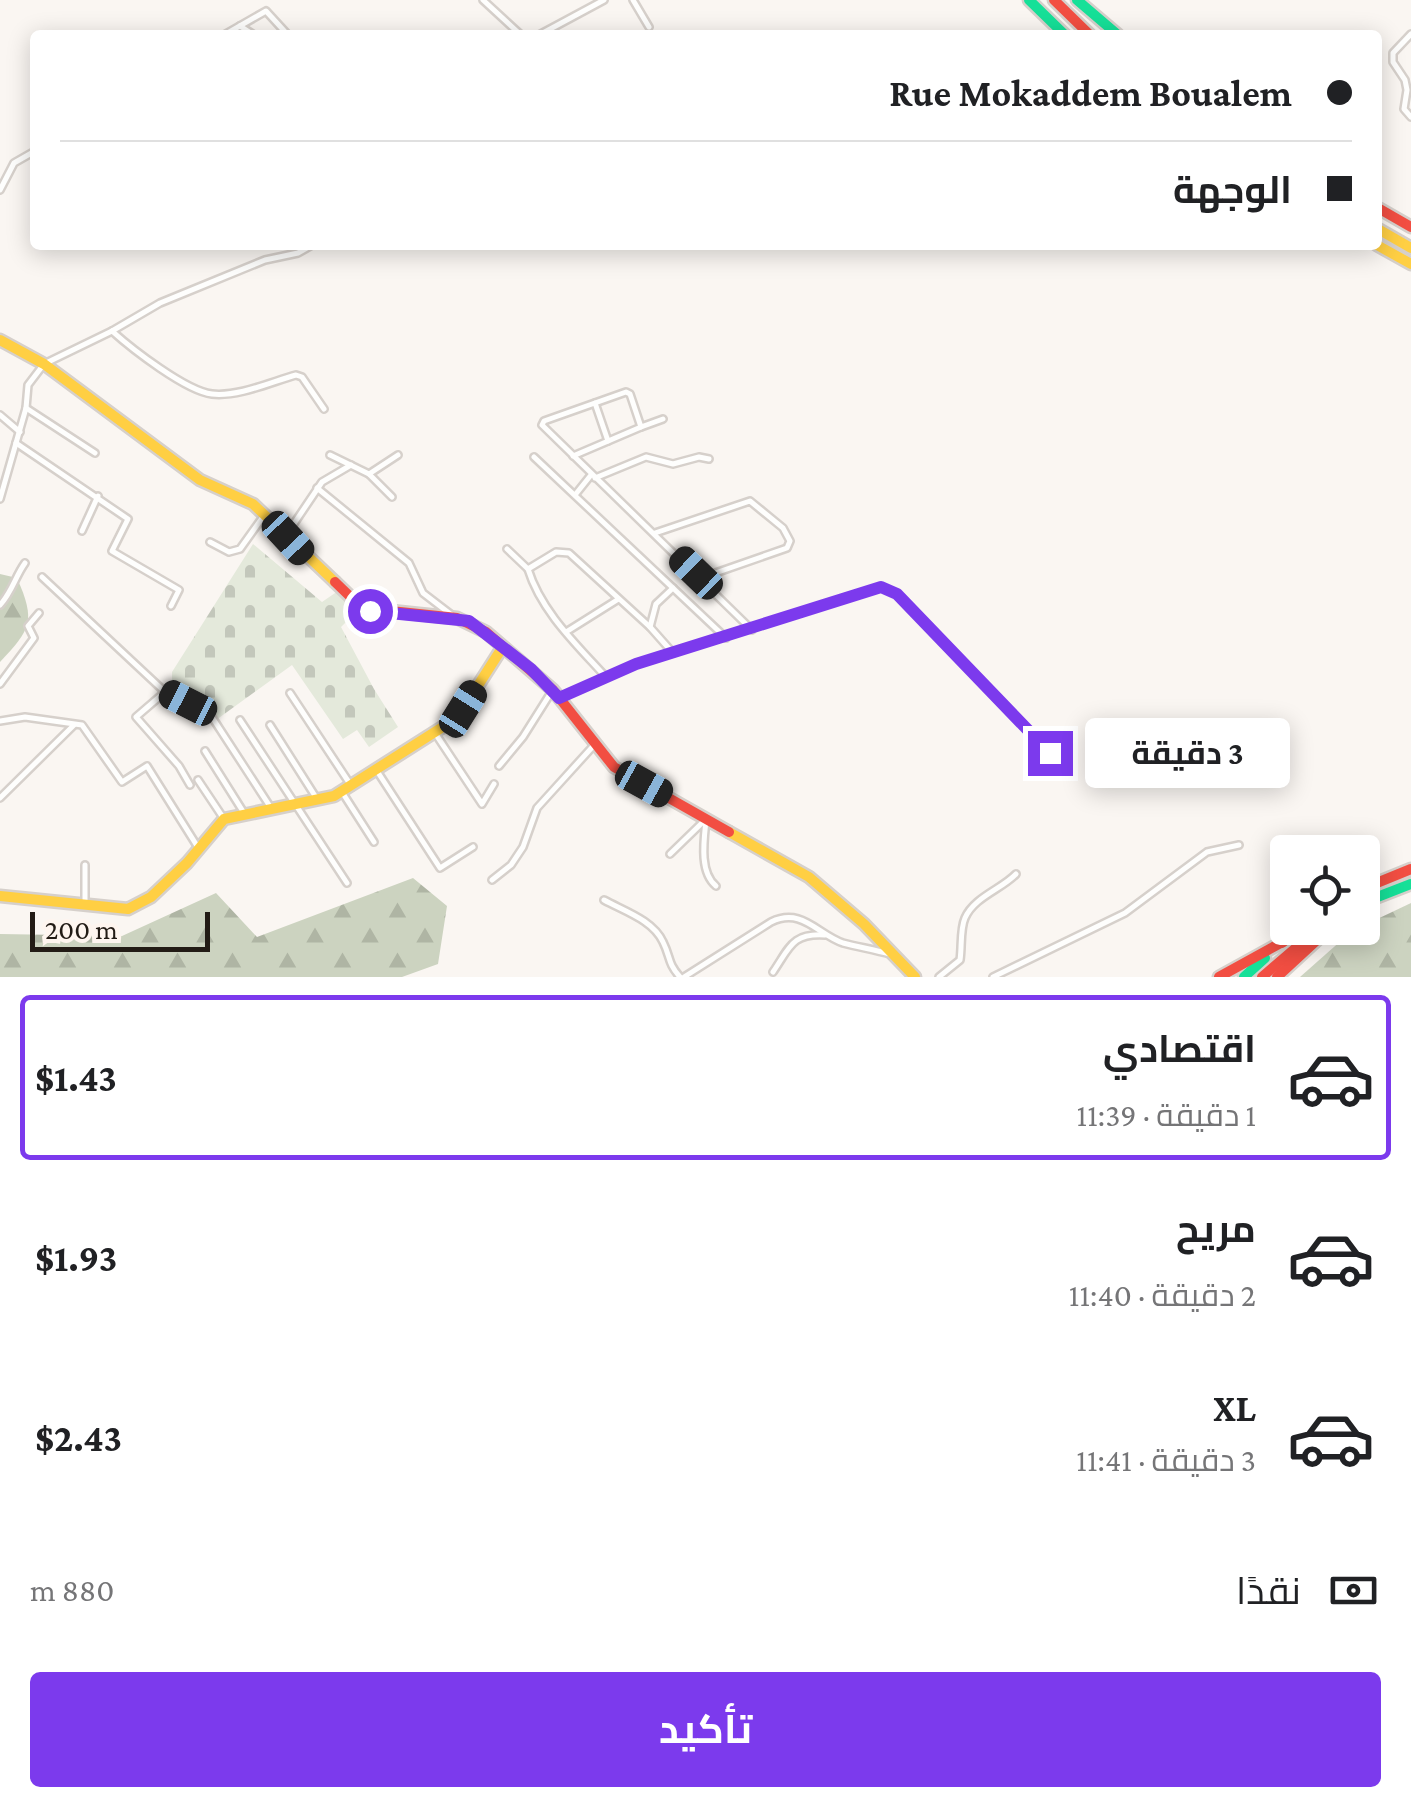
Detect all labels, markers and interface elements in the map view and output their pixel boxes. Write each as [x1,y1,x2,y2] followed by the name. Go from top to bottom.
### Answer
[889,72,1292,114] text: Rue Mokaddem Boualem
[1173,169,1292,211] text: الوجهة
[257,506,319,570] car
[664,541,728,605] car
[348,589,393,634] route start
[154,676,222,730] car
[434,676,492,742] car
[1085,718,1290,788] callout: 3 دقيقة
[1028,731,1073,776] route end
[1131,735,1244,771] text: 3 دقيقة
[610,756,678,812] car
[1270,835,1380,945] map controls
[1270,835,1380,945] button: locate
[30,907,210,951] scale bar
[45,914,118,945] text: 200 m
[1103,1028,1256,1070] text: اقتصادي
[1286,1033,1376,1123] icon: car
[35,1057,117,1099] text: $1.43
[1077,1097,1256,1133] text: 1 دقيقة · 11:39
[1176,1208,1256,1250] text: مريح
[1286,1213,1376,1303] icon: car
[35,1237,117,1279] text: $1.93
[1069,1277,1256,1313] text: 2 دقيقة · 11:40
[1213,1387,1256,1429] text: XL
[1286,1393,1376,1483] icon: car
[35,1417,122,1459] text: $2.43
[1076,1442,1256,1478] text: 3 دقيقة · 11:41
[1326,1563,1381,1618] icon: cash
[1236,1570,1301,1612] text: نقدًا
[30,1572,114,1608] text: 880 m
[30,1672,1381,1787] button: تأكيد

